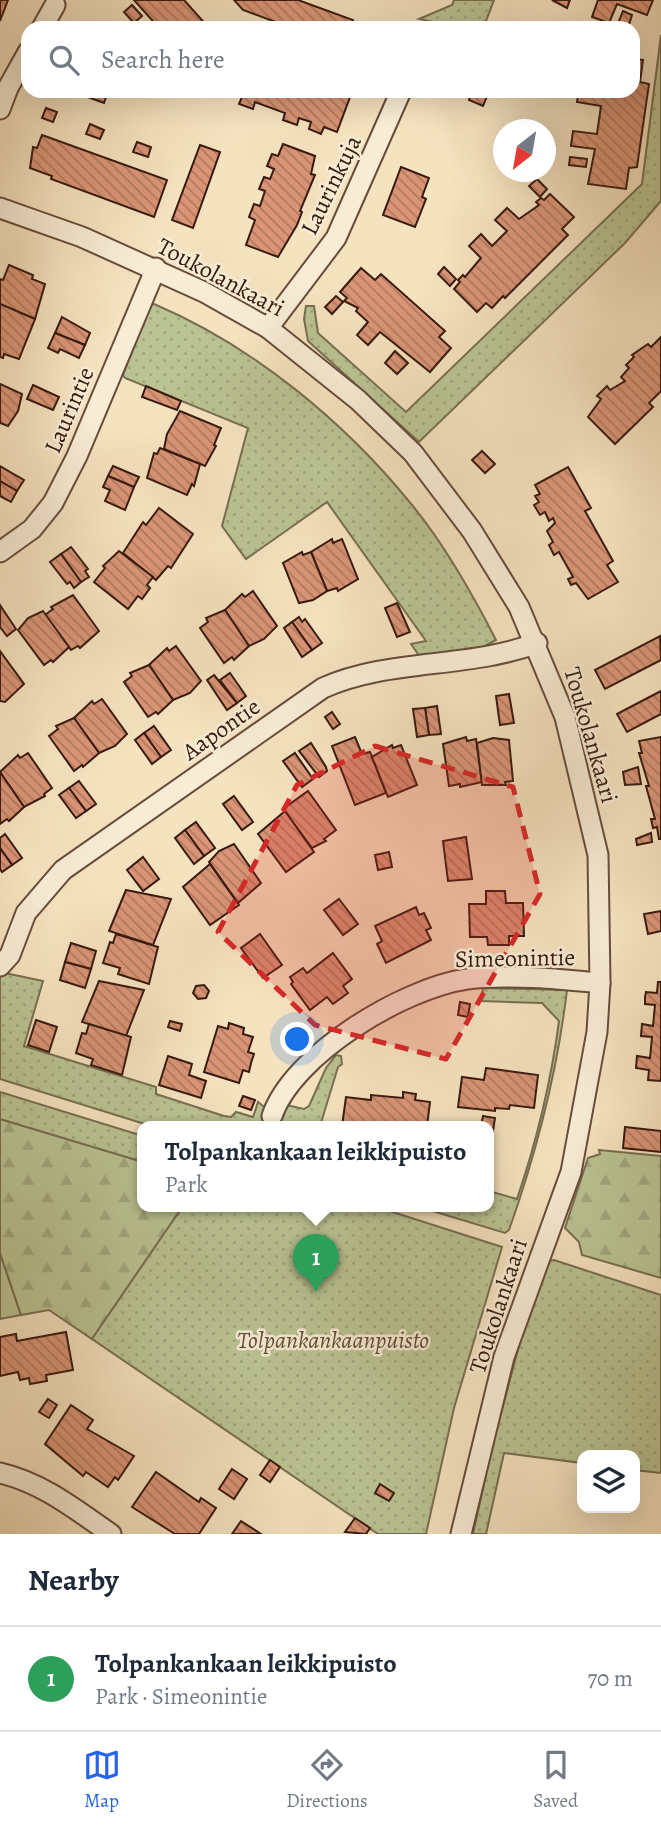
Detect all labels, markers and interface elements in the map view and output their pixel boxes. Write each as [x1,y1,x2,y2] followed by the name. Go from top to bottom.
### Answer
[21,21,640,98] search box
[45,41,83,79] icon: search
[101,42,225,77] text: Search here
[493,119,556,182] north arrow
[293,129,369,240] street label: Laurinkuja
[152,230,290,324] street label: Toukolankaari
[37,362,101,458] street label: Laurintie
[556,663,626,807] street label: Toukolankaari
[175,691,266,768] street label: Aapontie
[455,941,575,975] street label: Simeonintie
[280,1022,314,1056] your location
[137,1121,494,1212] popup
[165,1134,466,1169] text: Tolpankankaan leikkipuisto
[165,1169,208,1200] text: Park
[293,1234,339,1292] pin: 1
[461,1234,535,1378] street label: Toukolankaari
[237,1324,429,1356] park label: Tolpankankaanpuisto
[577,1450,640,1513] map controls
[577,1450,640,1513] button: layers
[28,1560,119,1600] text: Nearby
[95,1646,397,1681] text: Tolpankankaan leikkipuisto
[47,1663,55,1694] text: 1
[587,1663,633,1694] text: 70 m
[95,1681,267,1712] text: Park · Simeonintie
[83,1746,121,1814] tab: Map
[286,1746,368,1814] tab: Directions
[533,1746,578,1814] tab: Saved

